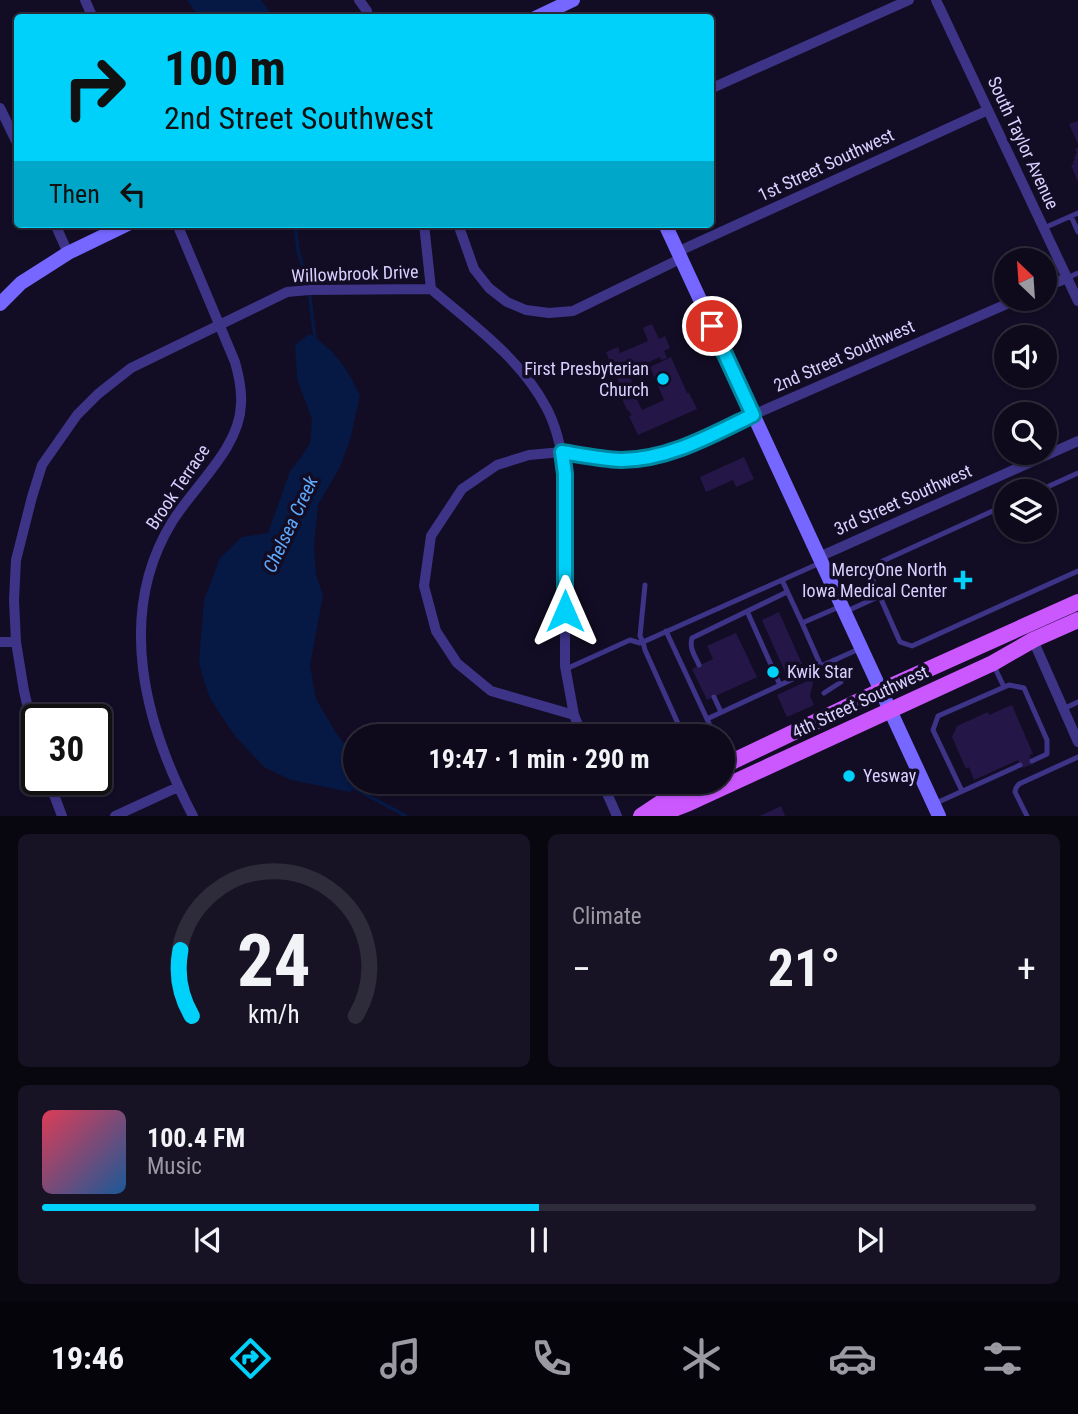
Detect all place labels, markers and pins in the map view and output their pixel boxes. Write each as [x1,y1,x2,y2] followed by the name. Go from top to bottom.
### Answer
[682,296,742,356] pin
[524,358,649,400] place label: First Presbyterian Church
[655,371,671,387] marker: First Presbyterian Church
[802,559,948,601] place label: MercyOne North Iowa Medical Center
[953,570,973,590] marker: MercyOne North Iowa Medical Center
[787,661,854,682] place label: Kwik Star
[765,664,781,680] marker: Kwik Star
[863,765,917,786] place label: Yesway
[841,768,857,784] marker: Yesway

